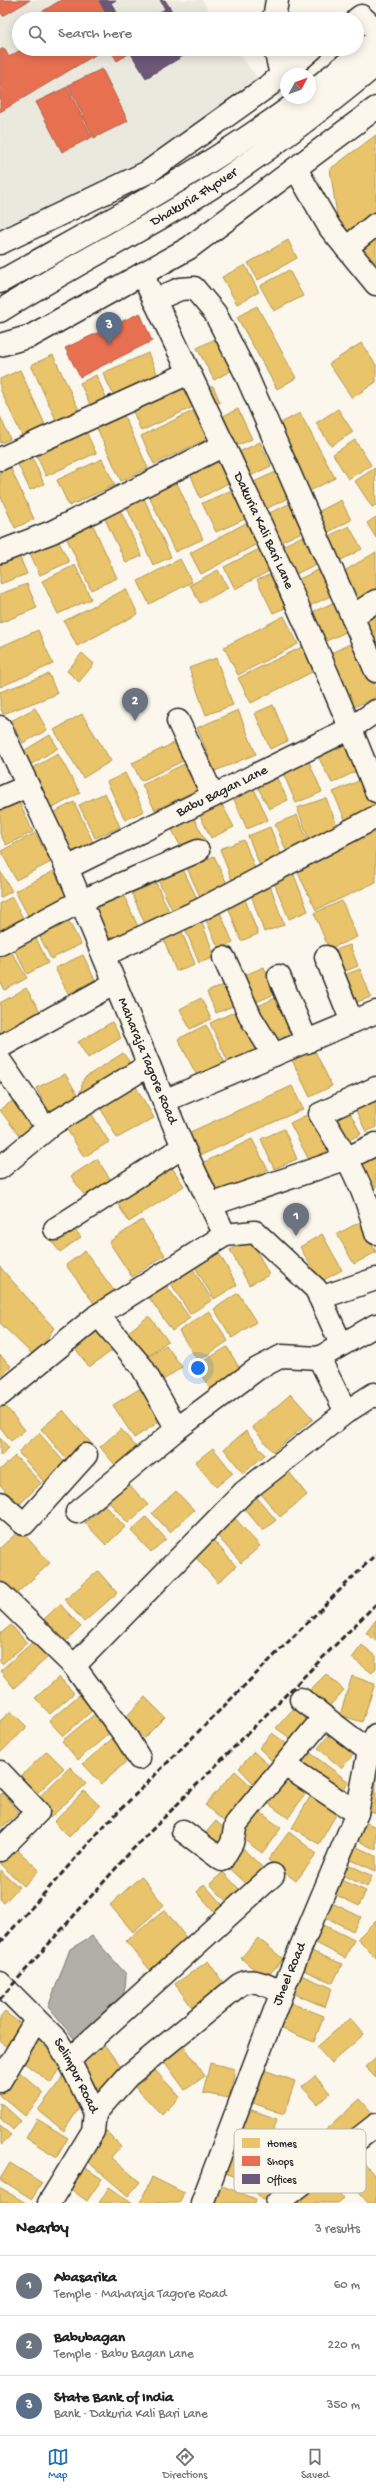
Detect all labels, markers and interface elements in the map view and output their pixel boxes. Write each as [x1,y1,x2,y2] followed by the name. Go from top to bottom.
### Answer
[12,12,364,56] search box
[26,23,48,45] icon: search
[58,25,132,43] text: Search here
[280,68,316,104] north arrow
[147,164,242,231] street label: Dhakuria Flyover
[96,312,122,345] pin: 3
[229,469,298,593] street label: Dakuria Kali Bari Lane
[122,688,148,721] pin: 2
[173,761,271,822] street label: Babu Bagan Lane
[113,995,182,1128] street label: Maharaja Tagore Road
[283,1203,309,1236] pin: 1
[188,1358,208,1378] your location
[269,1939,311,2008] street label: Jheel Road
[49,2035,103,2118] street label: Selimpur Road
[234,2129,366,2193] legend
[267,2139,297,2151] text: Homes
[267,2157,294,2169] text: Shops
[267,2174,297,2187] text: Offices
[16,2219,69,2239] text: Nearby
[315,2222,360,2237] text: 3 results
[54,2269,117,2287] text: Abasarika
[26,2278,32,2293] text: 1
[334,2278,360,2293] text: 60 m
[54,2287,227,2302] text: Temple · Maharaja Tagore Road
[54,2329,125,2347] text: Babubagan
[26,2338,32,2353] text: 2
[328,2338,360,2353] text: 220 m
[54,2347,194,2362] text: Temple · Babu Bagan Lane
[54,2389,173,2407] text: State Bank of India
[26,2398,32,2413] text: 3
[327,2398,360,2413] text: 350 m
[54,2407,208,2422] text: Bank · Dakuria Kali Bari Lane
[47,2446,69,2482] tab: Map
[163,2446,207,2482] tab: Directions
[301,2446,329,2482] tab: Saved

